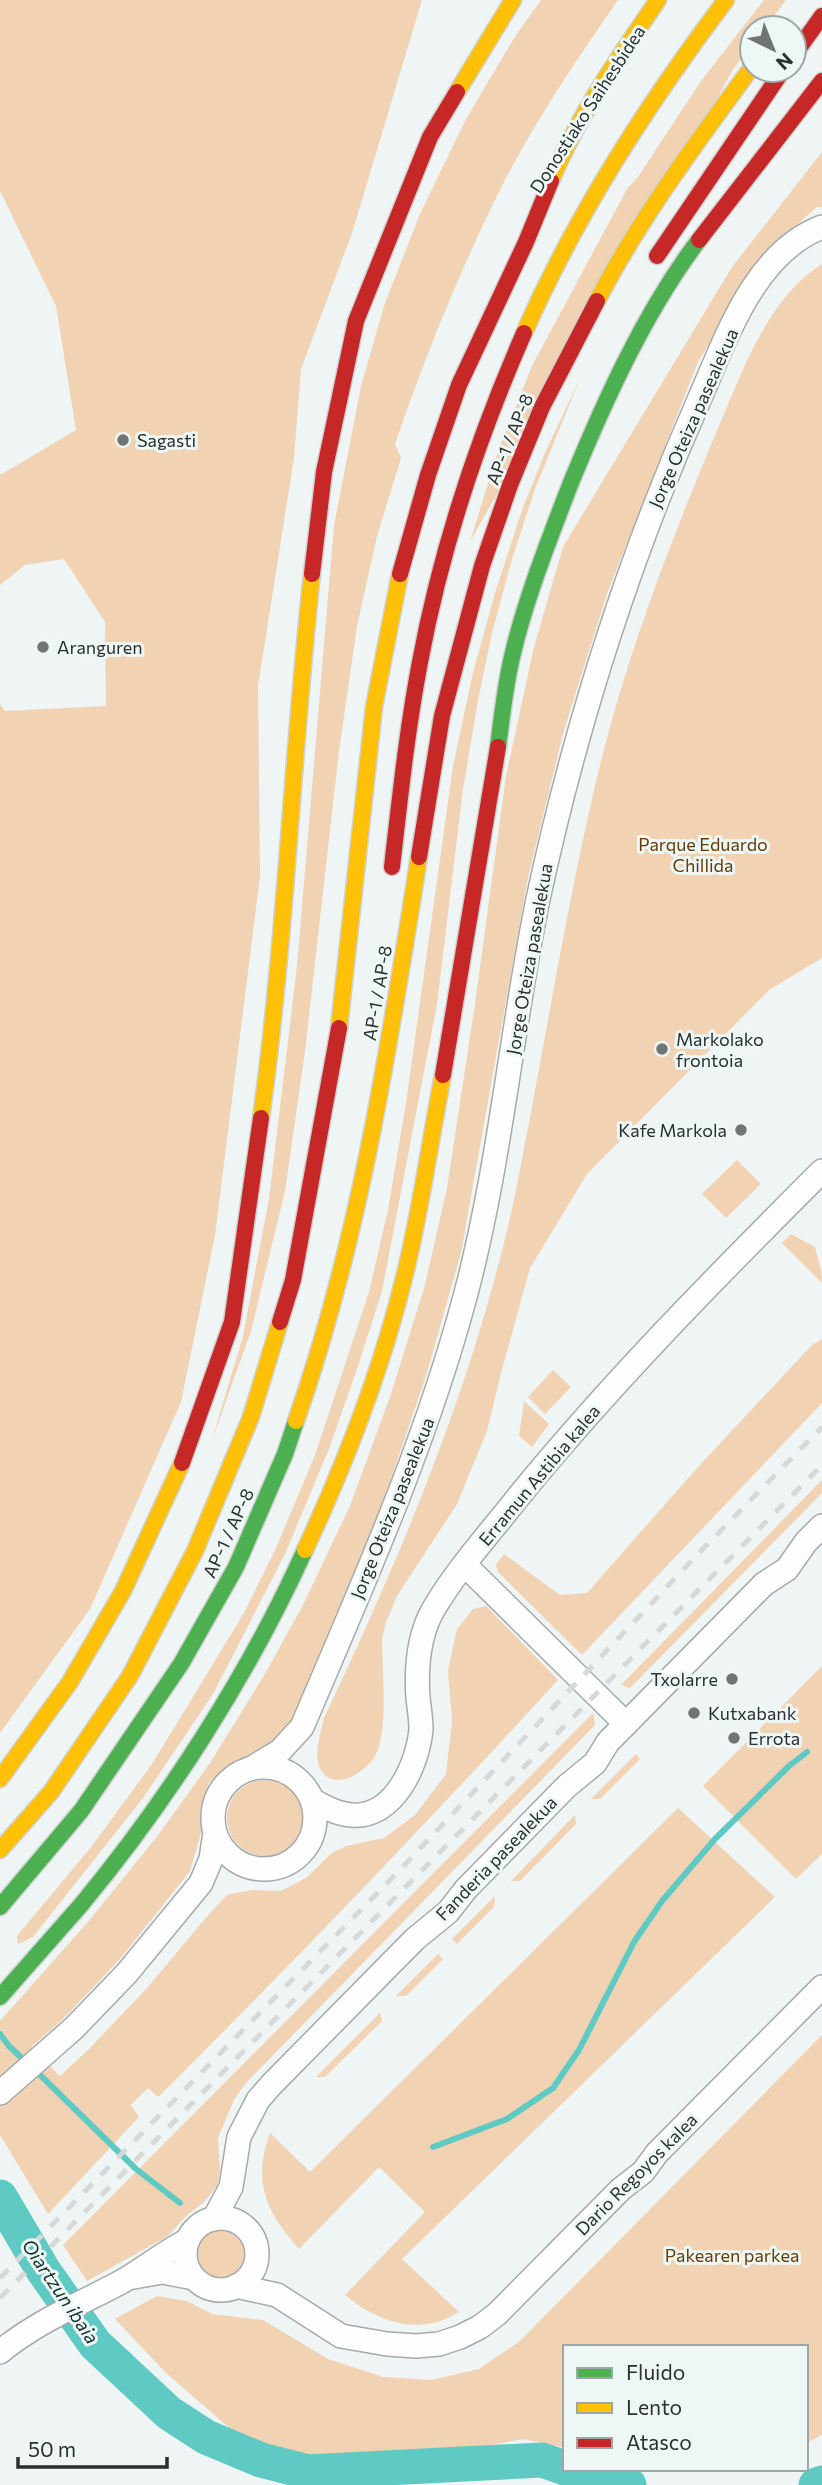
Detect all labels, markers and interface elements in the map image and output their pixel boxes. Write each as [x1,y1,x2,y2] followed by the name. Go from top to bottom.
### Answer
[738,14,808,84] north arrow
[525,21,649,197] street label: Donostiako Saihesbidea
[772,49,798,75] text: N
[643,325,743,511] street label: Jorge Oteiza pasealekua
[481,390,537,488] street label: AP-1 / AP-8
[137,429,196,451] place label: Sagasti
[115,432,131,448] marker: Sagasti
[57,636,143,658] place label: Aranguren
[35,639,51,655] marker: Aranguren
[638,833,768,876] park label: Parque Eduardo Chillida
[501,862,557,1056] street label: Jorge Oteiza pasealekua
[358,944,396,1042] street label: AP-1 / AP-8
[676,1028,764,1071] place label: Markolako frontoia
[654,1041,670,1057] marker: Markolako frontoia
[618,1119,727,1141] place label: Kafe Markola
[733,1122,749,1138] marker: Kafe Markola
[474,1400,604,1550] street label: Erramun Astibia kalea
[345,1414,439,1602] street label: Jorge Oteiza pasealekua
[198,1485,258,1581] street label: AP-1 / AP-8
[651,1668,718,1690] place label: Txolarre
[724,1671,740,1687] marker: Txolarre
[708,1702,797,1724] place label: Kutxabank
[686,1705,702,1721] marker: Kutxabank
[748,1727,800,1749] place label: Errota
[726,1730,742,1746] marker: Errota
[431,1791,561,1925] street label: Fanderia pasealekua
[570,2108,702,2240] street label: Dario Regoyos kalea
[18,2234,104,2348] water label: Oiartzun ibaia
[665,2244,799,2266] park label: Pakearen parkea
[563,2345,808,2471] legend
[626,2359,685,2384] text: Fluido
[626,2394,682,2419] text: Lento
[18,2426,166,2470] scale bar
[626,2429,692,2454] text: Atasco
[28,2436,76,2461] text: 50 m

